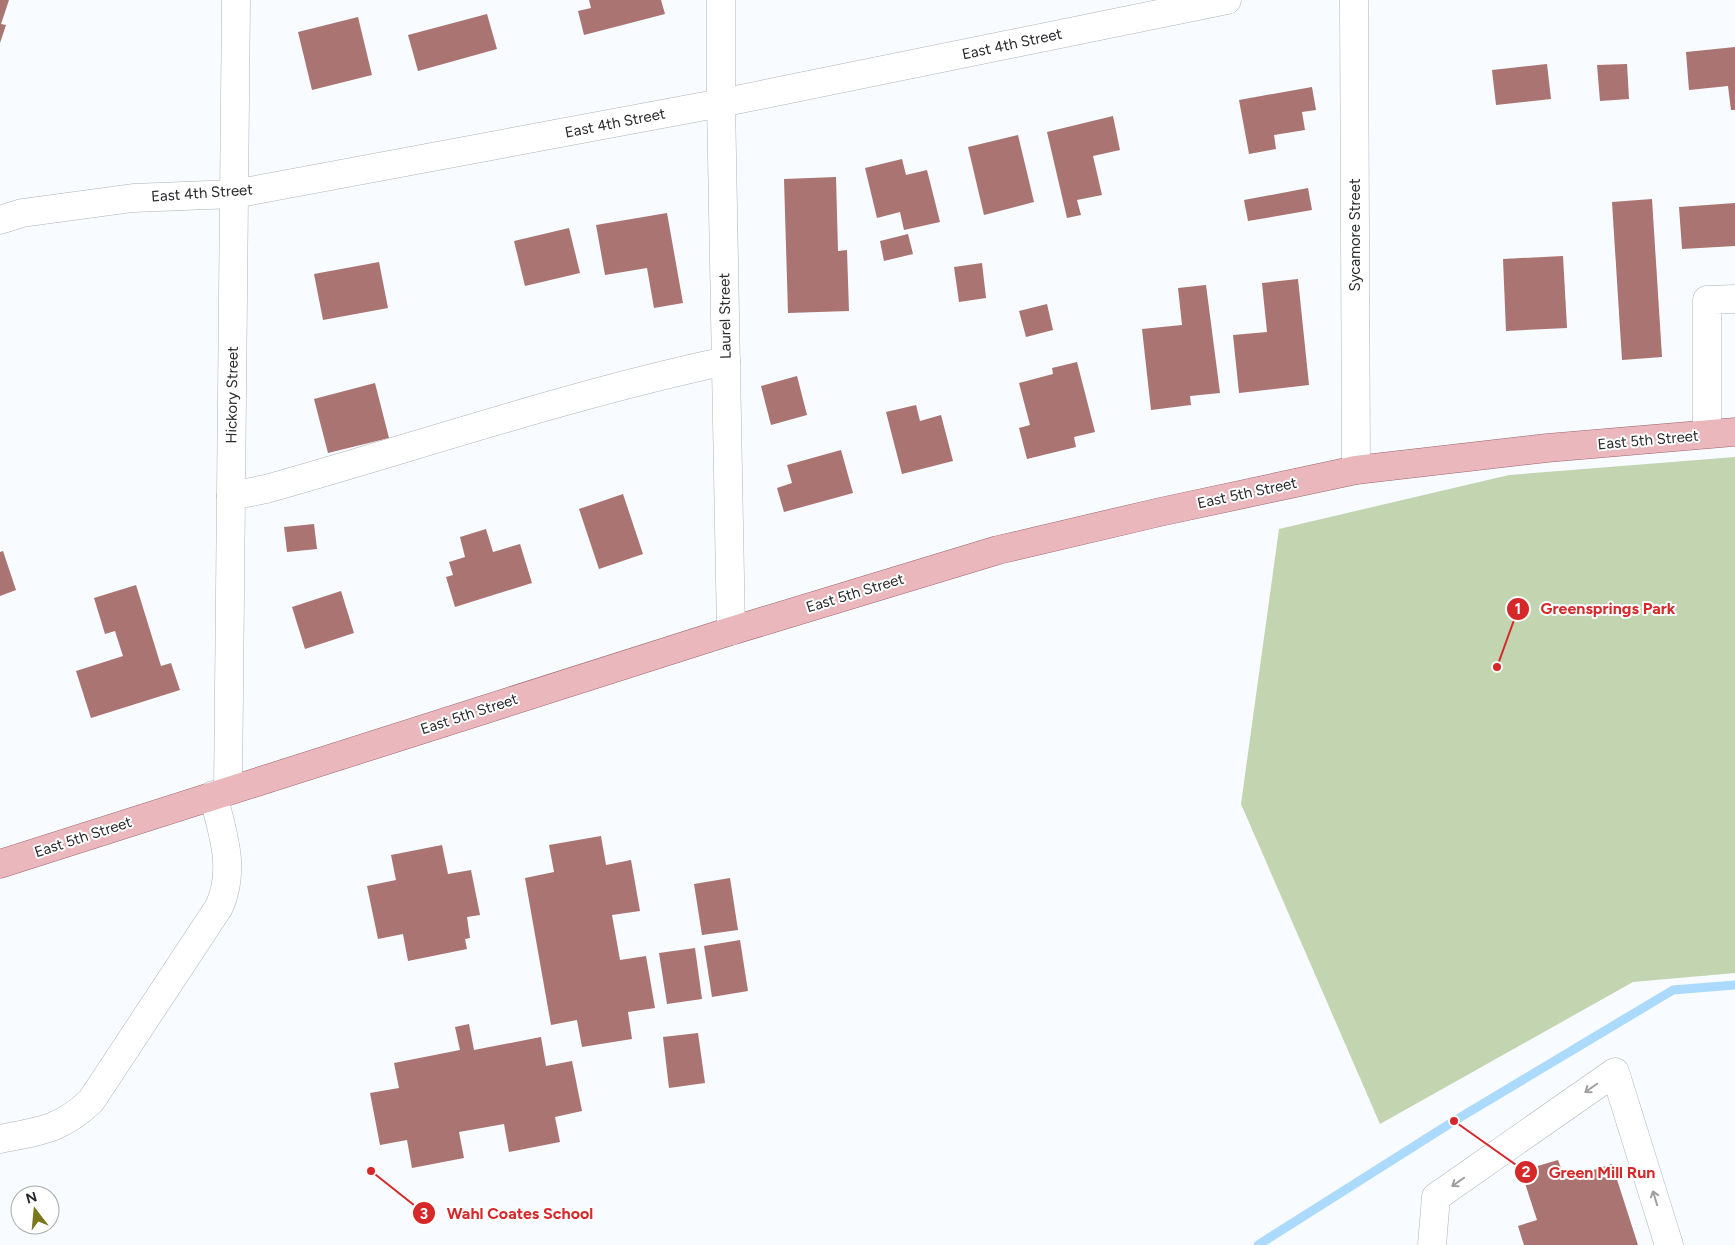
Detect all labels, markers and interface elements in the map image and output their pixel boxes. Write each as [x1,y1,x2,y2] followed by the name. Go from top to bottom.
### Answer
[960,25,1064,63] street label: East 4th Street
[563,104,667,142] street label: East 4th Street
[1346,178,1364,292] street label: Sycamore Street
[151,180,254,206] street label: East 4th Street
[715,272,735,359] street label: Laurel Street
[222,346,242,444] street label: Hickory Street
[1597,427,1700,453] street label: East 5th Street
[1196,474,1299,512] street label: East 5th Street
[804,569,906,616] street label: East 5th Street
[1505,593,1685,624] callout: Greensprings Park
[1541,599,1676,618] text: Greensprings Park
[1515,600,1521,618] text: 1
[418,690,520,738] street label: East 5th Street
[32,813,134,861] street label: East 5th Street
[1584,1083,1598,1093] one-way arrow
[1514,1157,1666,1188] callout: Green Mill Run
[1522,1163,1531,1181] text: 2
[1549,1163,1655,1182] text: Green Mill Run
[1451,1177,1465,1187] one-way arrow
[10,1185,60,1235] north arrow
[24,1188,39,1208] text: N
[1649,1191,1659,1207] one-way arrow
[412,1198,603,1229] callout: Wahl Coates School
[447,1204,593,1223] text: Wahl Coates School
[420,1205,428,1223] text: 3

